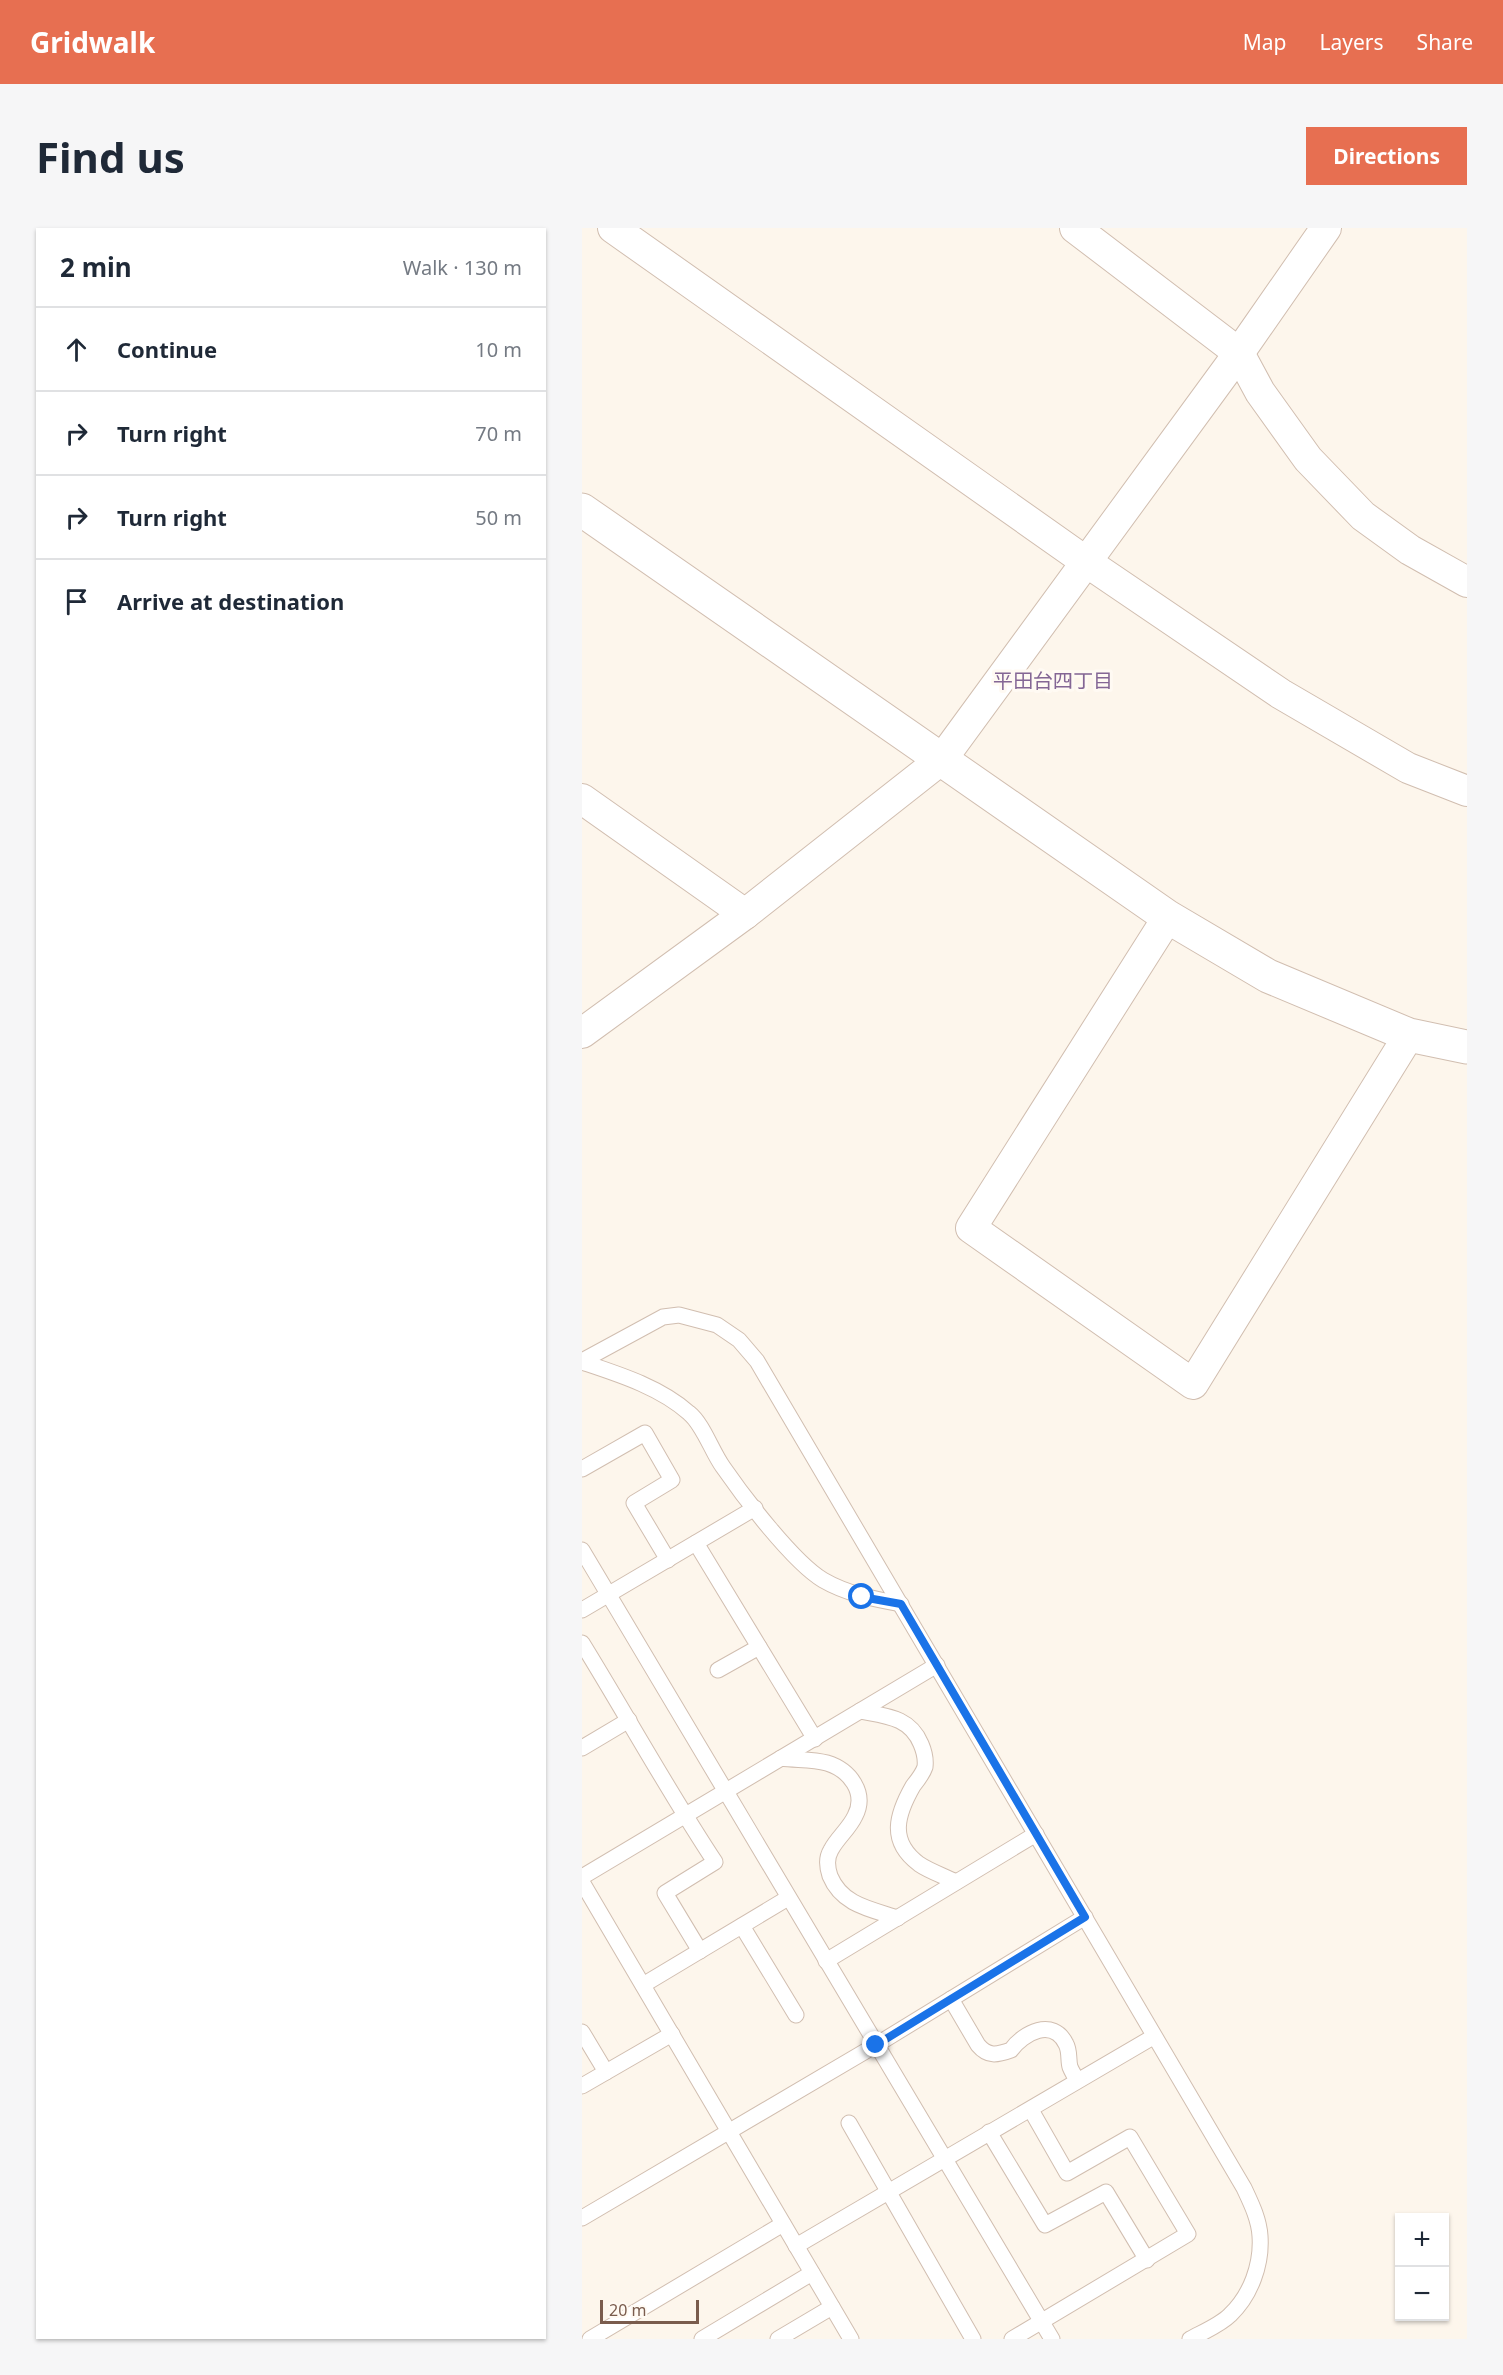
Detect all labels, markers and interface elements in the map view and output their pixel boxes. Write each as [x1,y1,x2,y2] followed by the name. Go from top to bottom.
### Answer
[30,23,155,61] text: Gridwalk
[1243,28,1287,56] text: Map
[1320,28,1384,56] text: Layers
[1417,28,1473,56] text: Share
[1306,127,1467,185] button: Directions
[36,128,185,185] text: Find us
[60,249,132,285] text: 2 min
[403,254,522,281] text: Walk · 130 m
[60,333,93,366] icon: ahead
[117,334,217,364] text: Continue
[475,336,522,363] text: 10 m
[60,417,93,450] icon: right
[117,418,227,448] text: Turn right
[475,420,522,447] text: 70 m
[60,501,93,534] icon: right
[117,502,227,532] text: Turn right
[475,504,522,531] text: 50 m
[60,585,93,618] icon: arrive
[117,586,344,616] text: Arrive at destination
[993,667,1113,694] district label: 平田台四丁目
[848,1583,874,1609] route start
[862,2031,888,2057] route end
[1395,2213,1449,2321] map controls
[1395,2213,1449,2267] button: +
[1395,2267,1449,2321] button: −
[600,2297,699,2324] scale bar
[609,2299,646,2321] text: 20 m

